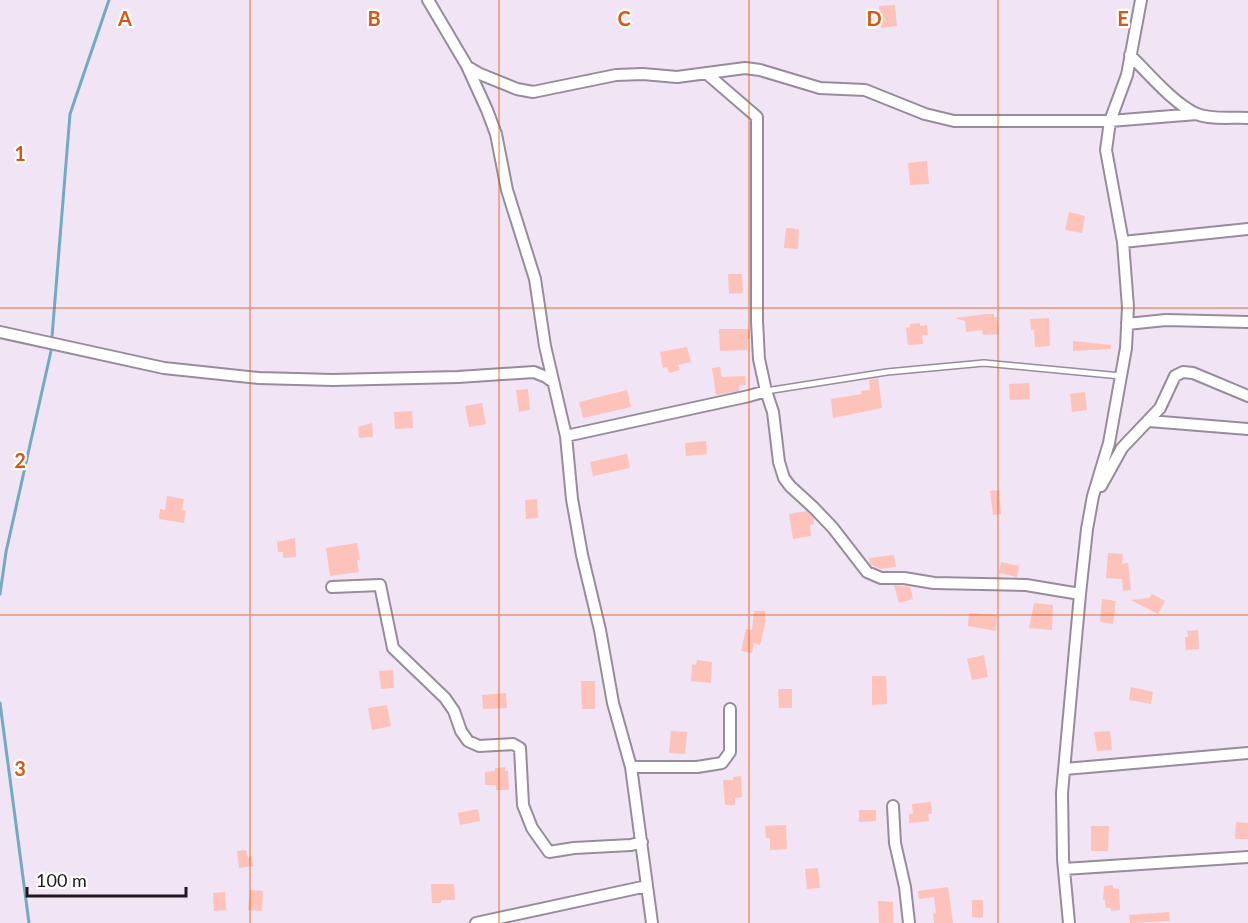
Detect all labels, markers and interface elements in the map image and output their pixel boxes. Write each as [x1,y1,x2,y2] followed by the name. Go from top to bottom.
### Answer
[117,6,132,30] text: A
[367,6,381,30] text: B
[617,6,631,30] text: C
[866,6,882,30] text: D
[1117,6,1129,30] text: E
[14,141,26,165] text: 1
[14,448,26,472] text: 2
[14,756,26,780] text: 3
[27,860,186,898] scale bar
[36,869,87,891] text: 100 m

